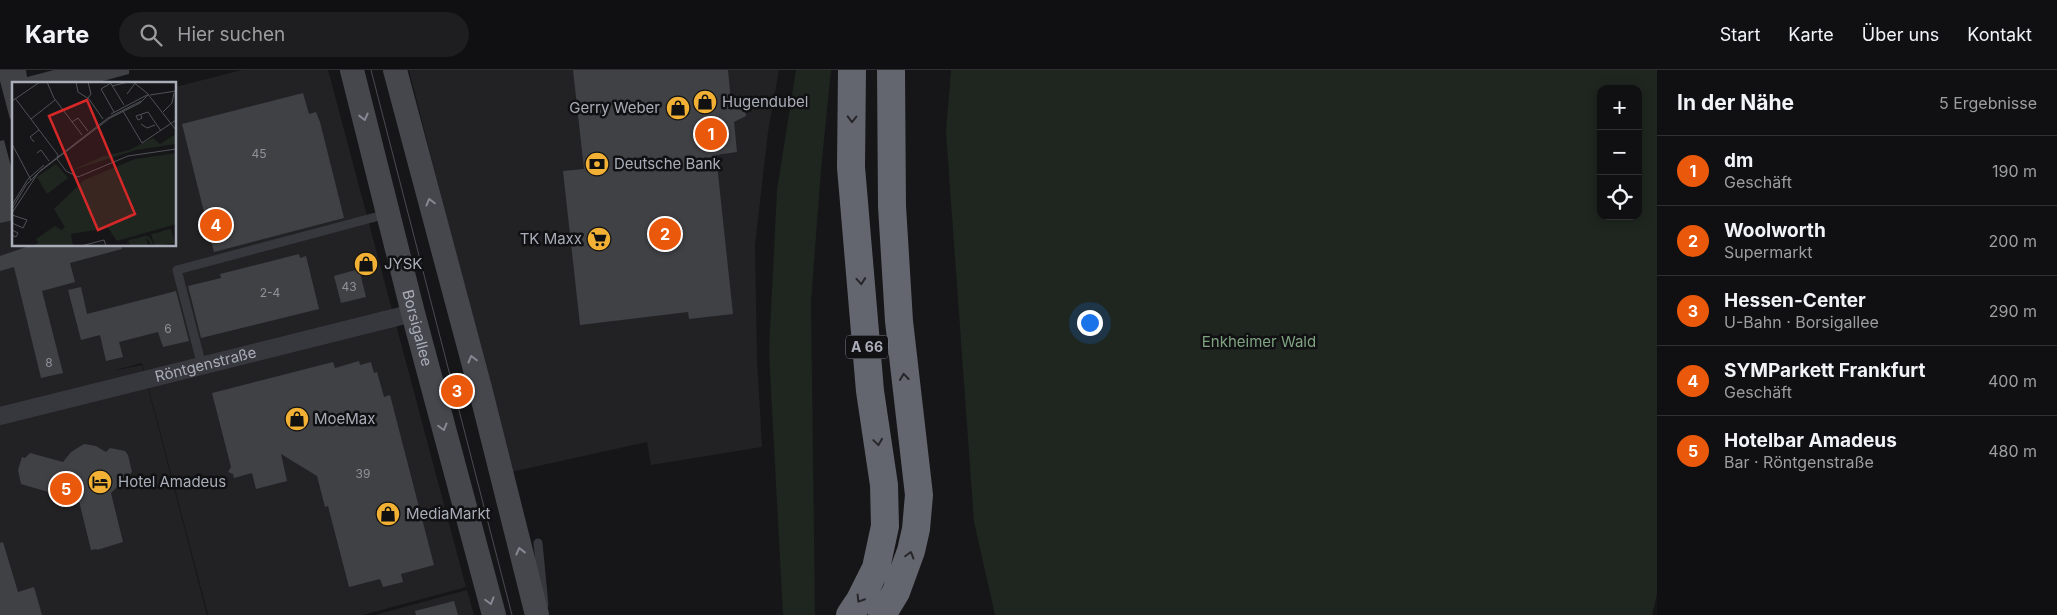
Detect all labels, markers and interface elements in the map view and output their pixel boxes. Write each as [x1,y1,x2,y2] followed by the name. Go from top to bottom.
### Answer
[119,12,469,57] search box
[25,20,89,49] text: Karte
[137,21,165,49] icon: search
[177,23,285,46] text: Hier suchen
[1720,24,1760,45] text: Start
[1788,24,1834,45] text: Karte
[1862,24,1939,45] text: Über uns
[1967,24,2032,45] text: Kontakt
[12,82,176,246] inset map
[1597,85,1642,220] map controls
[1597,85,1642,130] button: +
[692,89,718,115] shop icon: Hugendubel
[1677,90,1794,115] text: In der Nähe
[722,92,808,111] place label: Hugendubel
[1939,93,2037,113] text: 5 Ergebnisse
[665,95,691,121] shop icon: Gerry Weber
[569,98,660,117] place label: Gerry Weber
[358,113,369,122] one-way arrow
[695,115,727,153] pin: 1
[847,115,857,123] one-way arrow
[1597,130,1642,175] button: −
[251,146,267,161] house number: 45
[1724,149,1753,172] text: dm
[584,151,610,177] bank icon: Deutsche Bank
[614,154,722,173] place label: Deutsche Bank
[1690,161,1696,181] text: 1
[1992,161,2037,181] text: 190 m
[1724,172,1792,192] text: Geschäft
[1597,175,1642,220] button: locate
[426,199,436,207] one-way arrow
[200,206,232,244] pin: 4
[649,215,681,253] pin: 2
[1724,219,1826,242] text: Woolworth
[586,226,612,252] supermarket icon: TK Maxx
[520,229,582,248] place label: TK Maxx
[1688,231,1698,251] text: 2
[1989,231,2037,251] text: 200 m
[1724,242,1812,262] text: Supermarkt
[353,251,379,277] shop icon: JYSK
[384,254,422,273] place label: JYSK
[855,277,866,285] one-way arrow
[341,279,357,294] house number: 43
[260,285,281,300] house number: 2-4
[398,288,437,368] street label: Borsigallee
[1724,289,1866,312] text: Hessen-Center
[1688,301,1698,321] text: 3
[1989,301,2037,321] text: 290 m
[1077,310,1103,336] your location
[1724,312,1879,332] text: U-Bahn · Borsigallee
[164,321,172,336] house number: 6
[1202,332,1316,351] park label: Enkheimer Wald
[846,336,888,358] road number: A 66
[153,342,258,386] street label: Röntgenstraße
[45,355,53,370] house number: 8
[467,355,478,364] one-way arrow
[1724,359,1925,382] text: SYMParkett Frankfurt
[1688,371,1698,391] text: 4
[1988,371,2037,391] text: 400 m
[441,372,473,410] pin: 3
[899,373,910,381] one-way arrow
[1724,382,1792,402] text: Geschäft
[284,406,310,432] shop icon: MoeMax
[314,409,375,428] place label: MoeMax
[438,423,448,431] one-way arrow
[1724,429,1897,452] text: Hotelbar Amadeus
[872,438,882,447] one-way arrow
[1688,441,1698,461] text: 5
[1988,441,2037,461] text: 480 m
[1724,452,1874,472] text: Bar · Röntgenstraße
[356,466,370,481] house number: 39
[87,469,113,495] hotel icon: Hotel Amadeus
[50,470,82,508] pin: 5
[118,472,226,491] place label: Hotel Amadeus
[375,501,401,527] shop icon: MediaMarkt
[406,504,491,523] place label: MediaMarkt
[516,547,526,555] one-way arrow
[904,552,914,560] one-way arrow
[857,594,866,603] one-way arrow
[484,597,495,606] one-way arrow

